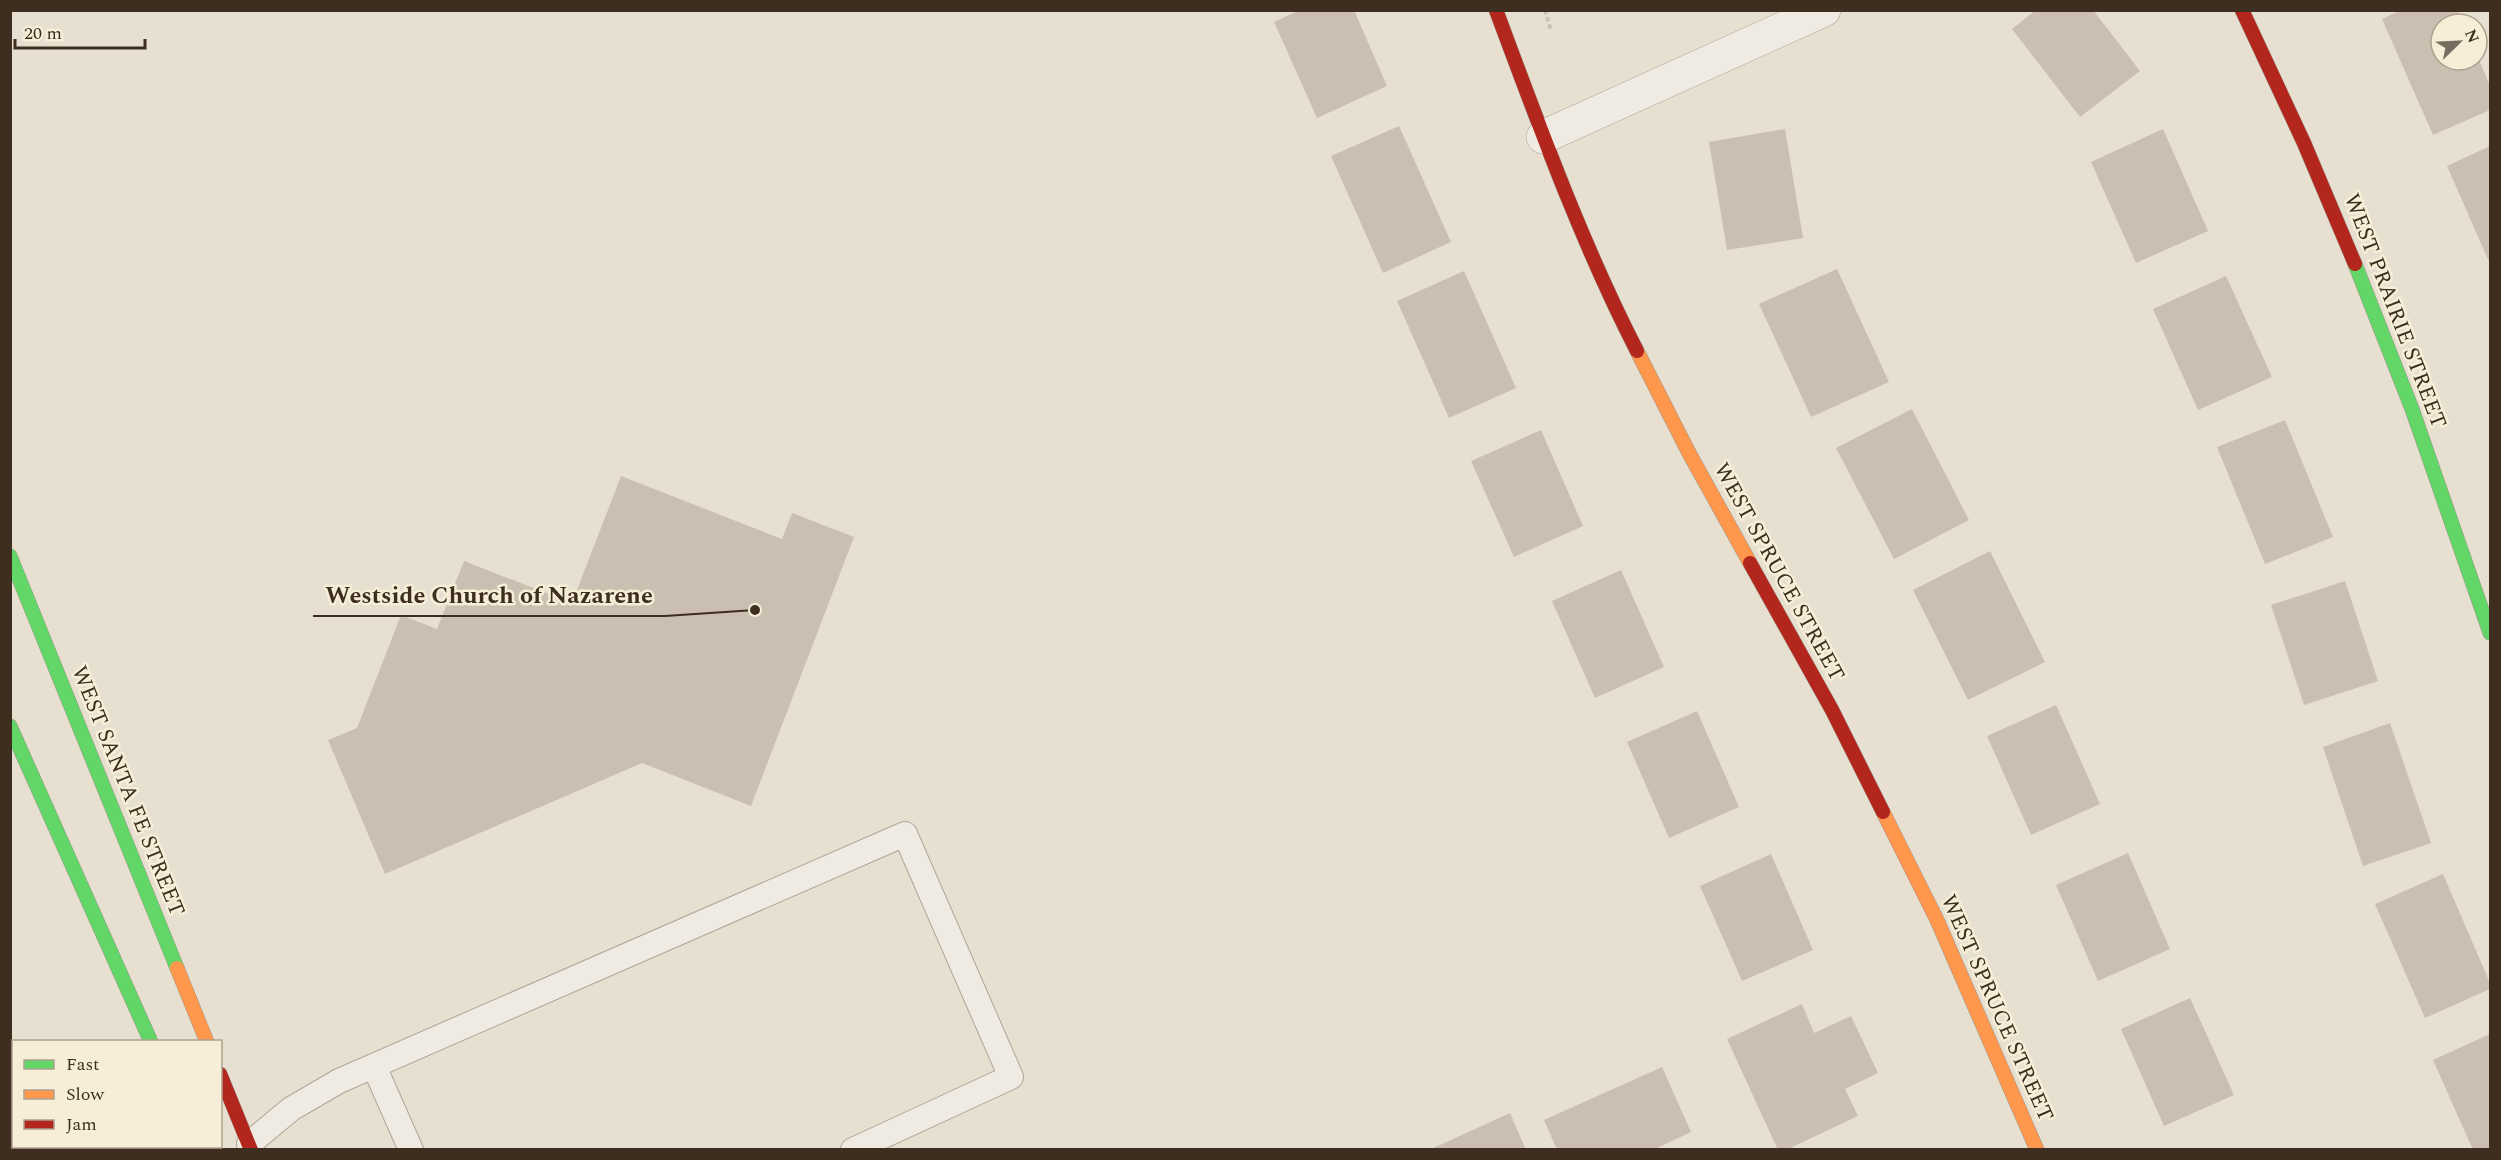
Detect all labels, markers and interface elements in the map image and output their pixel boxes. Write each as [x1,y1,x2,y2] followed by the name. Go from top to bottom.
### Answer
[15,12,146,50] scale bar
[2429,12,2489,72] north arrow
[24,20,62,47] text: 20 m
[2458,25,2485,47] text: N
[2335,189,2455,433] street label: WEST PRAIRIE STREET
[1705,457,1853,687] street label: WEST SPRUCE STREET
[313,574,665,616] callout: Westside Church of Nazarene
[325,578,653,614] text: Westside Church of Nazarene
[63,661,193,921] street label: WEST SANTA FE STREET
[1932,889,2062,1127] street label: WEST SPRUCE STREET
[12,1040,222,1148] legend
[66,1051,99,1078] text: Fast
[66,1081,105,1108] text: Slow
[66,1111,97,1138] text: Jam

